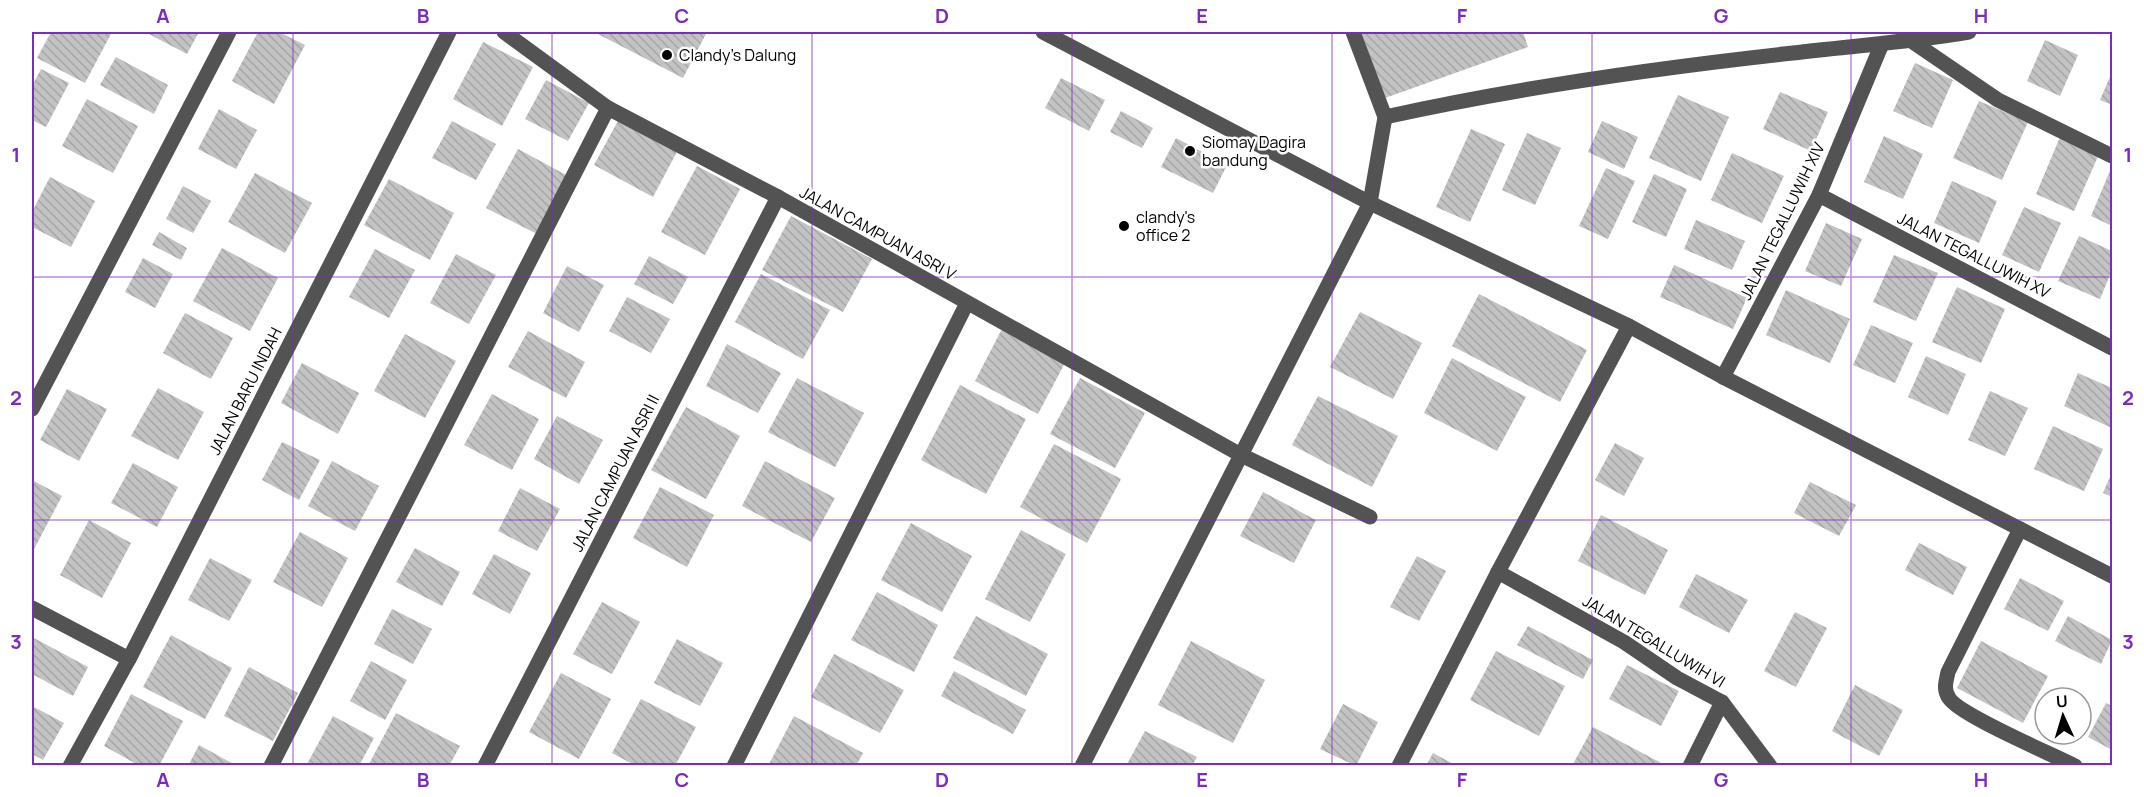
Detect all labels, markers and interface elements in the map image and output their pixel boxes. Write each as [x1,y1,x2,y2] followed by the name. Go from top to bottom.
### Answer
[156,2,170,29] text: A
[417,2,430,29] text: B
[675,2,689,29] text: C
[935,2,949,29] text: D
[1196,2,1208,29] text: E
[1457,2,1468,29] text: F
[1714,2,1729,29] text: G
[1974,2,1988,29] text: H
[679,44,796,66] place label: Clandy's Dalung
[660,48,674,62] marker: Clandy's Dalung
[1202,131,1306,171] place label: Siomay Dagira bandung
[1734,138,1830,303] street label: JALAN TEGALLUWIH XIV
[12,141,20,168] text: 1
[2124,141,2132,168] text: 1
[1183,144,1197,158] marker: Siomay Dagira bandung
[796,181,960,285] street label: JALAN CAMPUAN ASRI V
[1136,206,1195,246] place label: clandy's office 2
[1894,207,2054,303] street label: JALAN TEGALLUWIH XV
[1117,219,1131,233] marker: clandy's office 2
[203,323,287,459] street label: JALAN BARU INDAH
[10,384,22,411] text: 2
[2122,384,2134,411] text: 2
[566,391,664,555] street label: JALAN CAMPUAN ASRI II
[1579,590,1729,692] street label: JALAN TEGALLUWIH VI
[10,628,22,655] text: 3
[2122,628,2134,655] text: 3
[2033,686,2093,746] north arrow
[2055,690,2068,712] text: U
[156,766,170,793] text: A
[417,766,430,793] text: B
[675,766,689,793] text: C
[935,766,949,793] text: D
[1196,766,1208,793] text: E
[1457,766,1468,793] text: F
[1714,766,1729,793] text: G
[1974,766,1988,793] text: H

